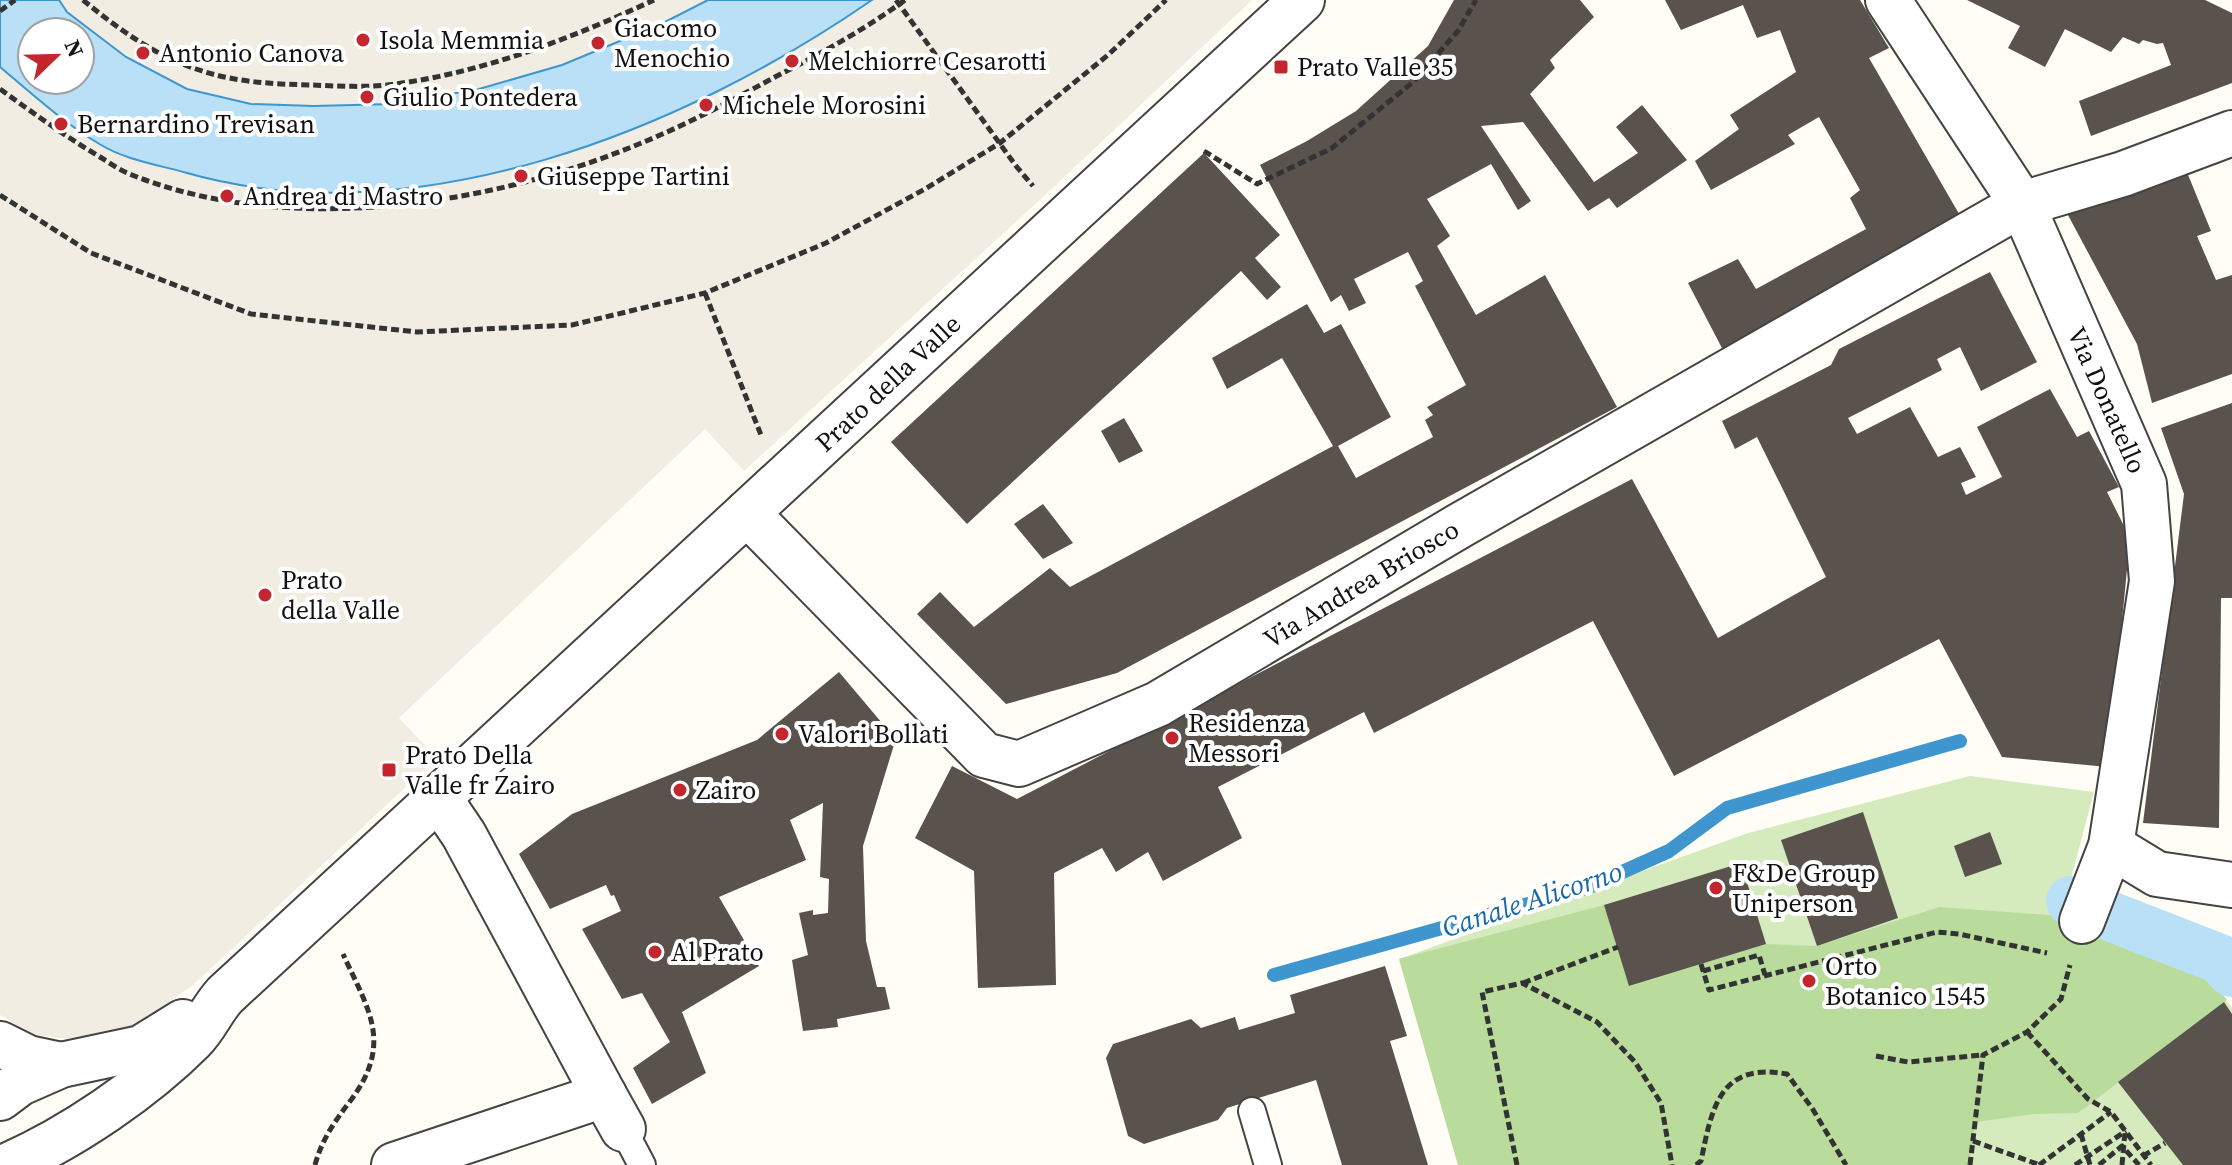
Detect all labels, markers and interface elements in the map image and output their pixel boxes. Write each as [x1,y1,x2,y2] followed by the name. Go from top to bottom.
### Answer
[614,10,730,76] place label: Giacomo Menochio
[16,16,96,96] north arrow
[379,22,545,58] place label: Isola Memmia
[354,31,372,49] marker: Isola Memmia
[589,34,607,52] marker: Giacomo Menochio
[57,35,91,61] text: N
[159,35,345,71] place label: Antonio Canova
[808,43,1046,79] place label: Melchiorre Cesarotti
[134,44,152,62] marker: Antonio Canova
[1297,49,1454,85] place label: Prato Valle 35
[783,52,801,70] marker: Melchiorre Cesarotti
[1272,58,1290,76] marker: Prato Valle 35
[383,79,579,115] place label: Giulio Pontedera
[722,87,926,123] place label: Michele Morosini
[358,88,376,106] marker: Giulio Pontedera
[697,96,715,114] marker: Michele Morosini
[77,106,315,142] place label: Bernardino Trevisan
[52,115,70,133] marker: Bernardino Trevisan
[537,158,730,194] place label: Giuseppe Tartini
[512,167,530,185] marker: Giuseppe Tartini
[243,178,443,214] place label: Andrea di Mastro
[218,187,236,205] marker: Andrea di Mastro
[807,306,969,460] street label: Prato della Valle
[2059,321,2155,479] street label: Via Donatello
[1256,511,1466,657] street label: Via Andrea Briosco
[281,562,400,628] place label: Prato della Valle
[256,586,274,604] marker: Prato della Valle
[1188,705,1307,771] place label: Residenza Messori
[798,716,949,752] place label: Valori Bollati
[773,725,791,743] marker: Valori Bollati
[1163,729,1181,747] marker: Residenza Messori
[405,737,555,803] place label: Prato Della Valle fr Zairo
[380,761,398,779] marker: Prato Della Valle fr Zairo
[696,772,756,808] place label: Zairo
[671,781,689,799] marker: Zairo
[1437,852,1627,946] water label: Canale Alicorno
[1732,855,1876,921] place label: F&De Group Uniperson
[1707,879,1725,897] marker: F&De Group Uniperson
[671,934,764,970] place label: Al Prato
[646,943,664,961] marker: Al Prato
[1825,948,1985,1014] place label: Orto Botanico 1545
[1800,972,1818,990] marker: Orto Botanico 1545

